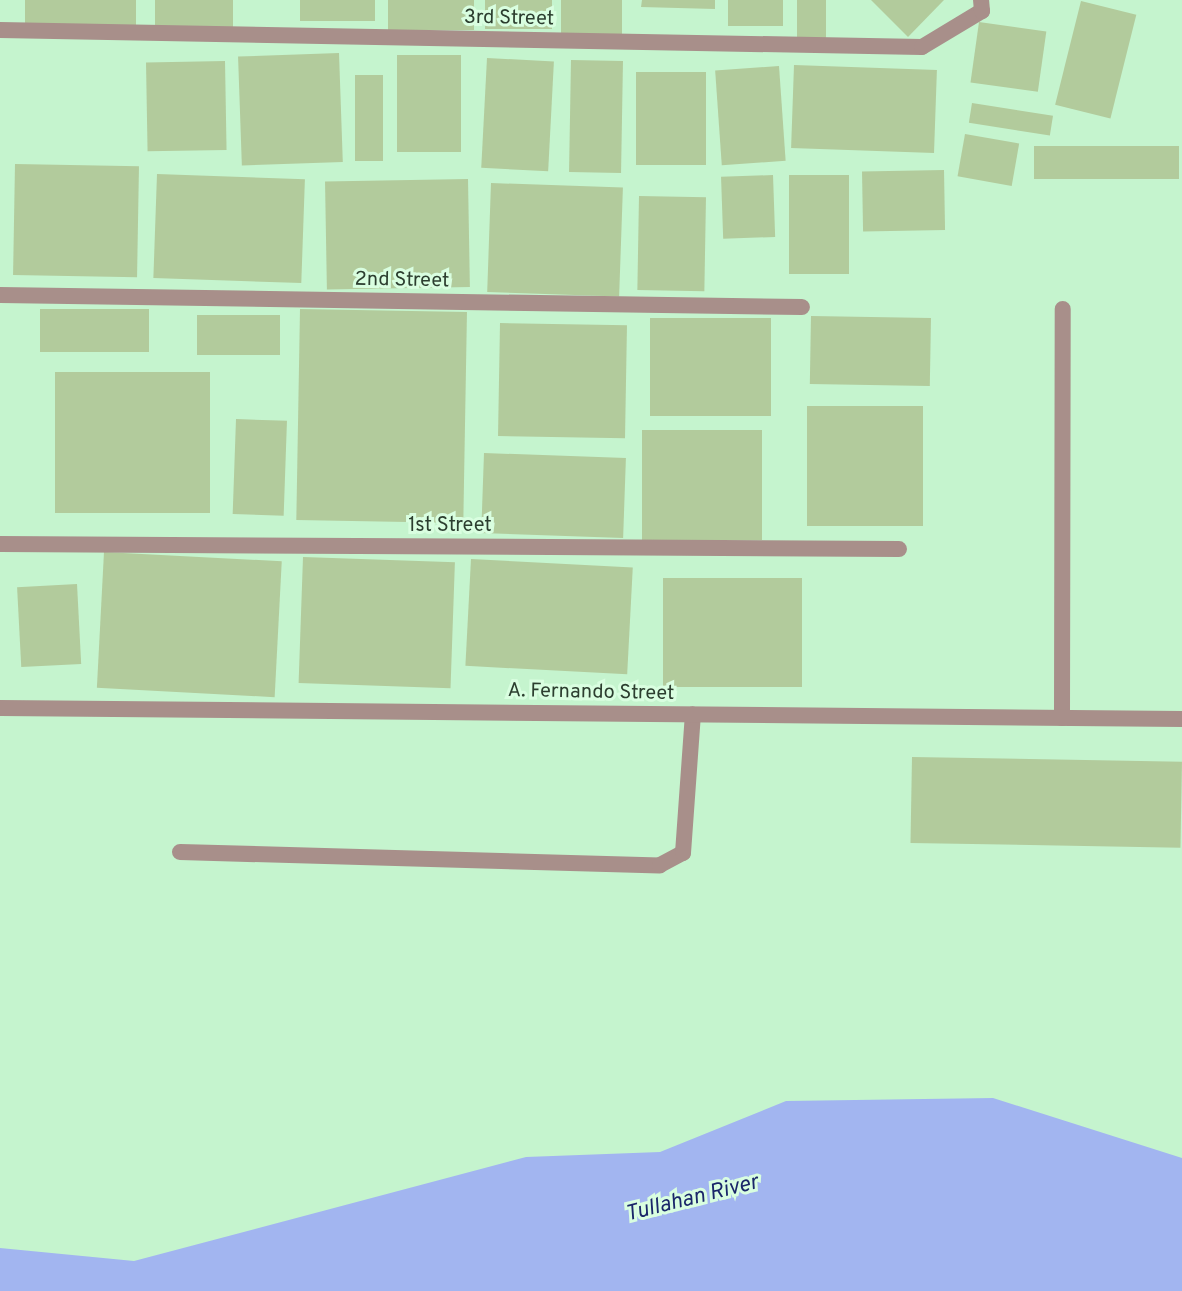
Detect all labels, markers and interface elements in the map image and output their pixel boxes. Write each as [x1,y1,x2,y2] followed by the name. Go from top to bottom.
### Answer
[464,6,554,32] street label: 3rd Street
[354,268,450,294] street label: 2nd Street
[408,514,492,538] street label: 1st Street
[507,680,675,706] street label: A. Fernando Street
[623,1170,761,1228] water label: Tullahan River

